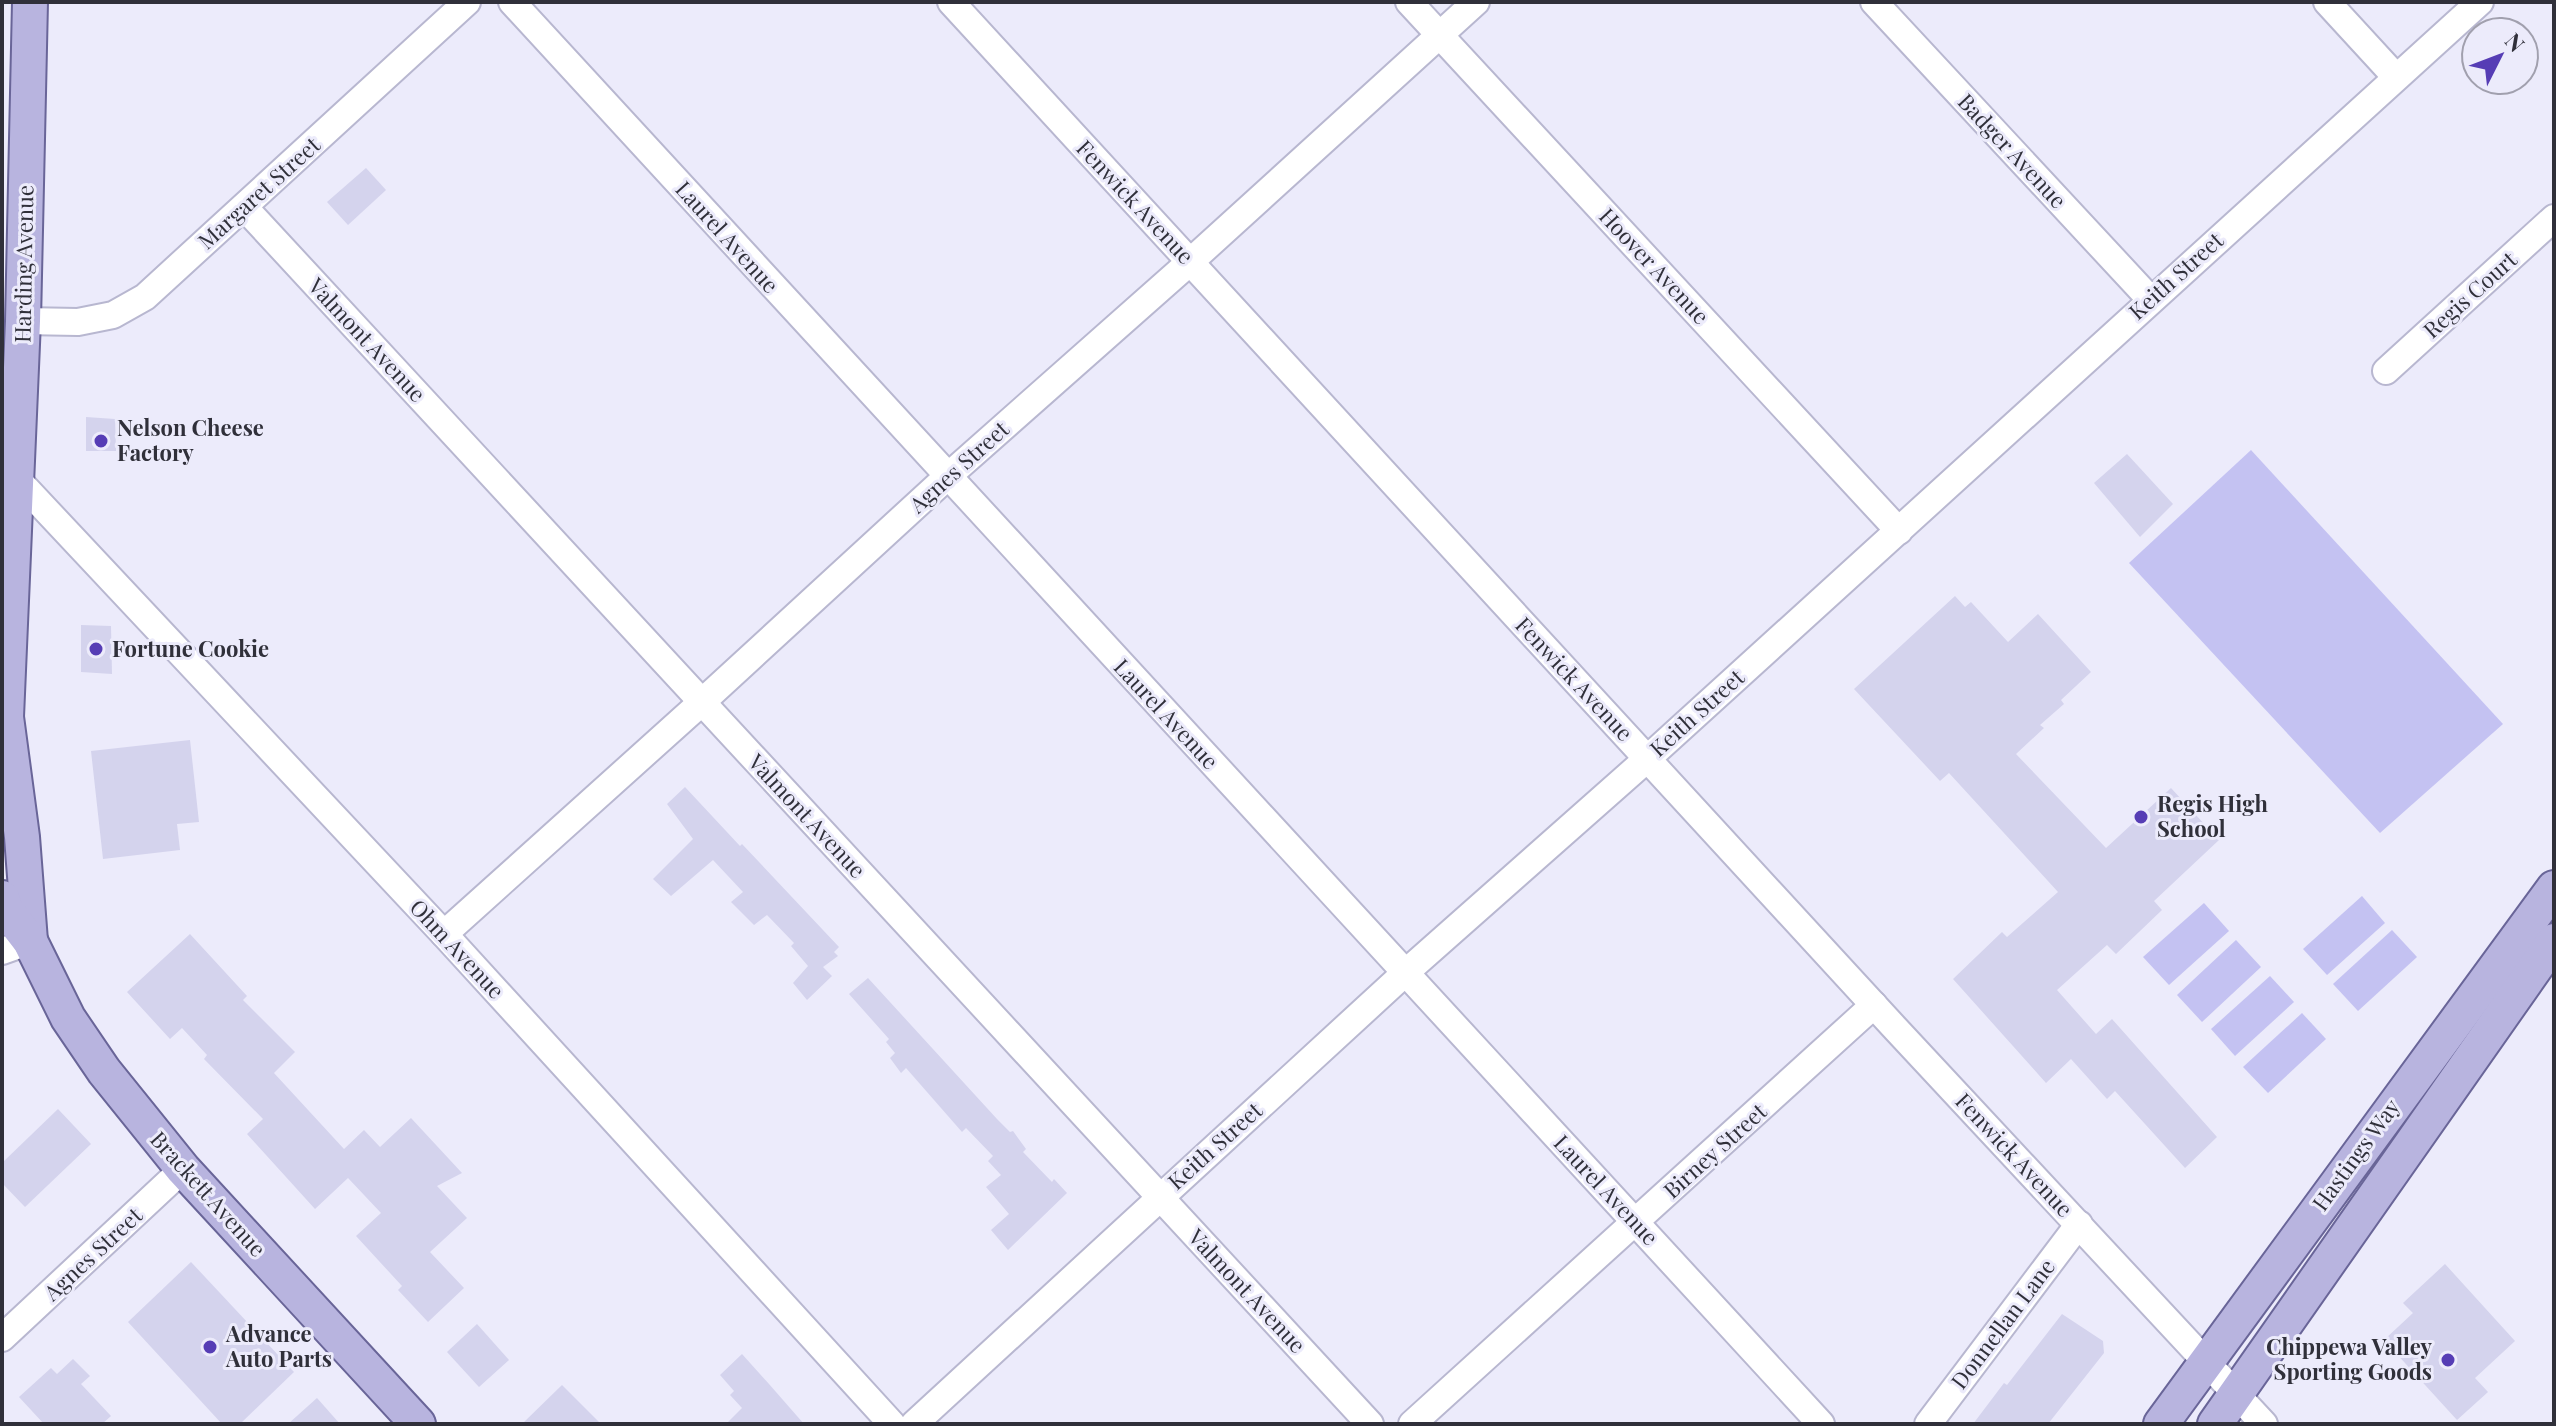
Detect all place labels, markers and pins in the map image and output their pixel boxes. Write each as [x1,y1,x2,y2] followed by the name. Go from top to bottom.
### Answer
[117,412,264,467] place label: Nelson Cheese Factory
[92,432,110,450] marker: Nelson Cheese Factory
[112,633,269,663] place label: Fortune Cookie
[87,640,105,658] marker: Fortune Cookie
[2157,788,2268,843] place label: Regis High School
[2132,808,2150,826] marker: Regis High School
[225,1318,332,1373] place label: Advance Auto Parts
[2266,1331,2433,1386] place label: Chippewa Valley Sporting Goods
[201,1338,219,1356] marker: Advance Auto Parts
[2439,1351,2457,1369] marker: Chippewa Valley Sporting Goods

